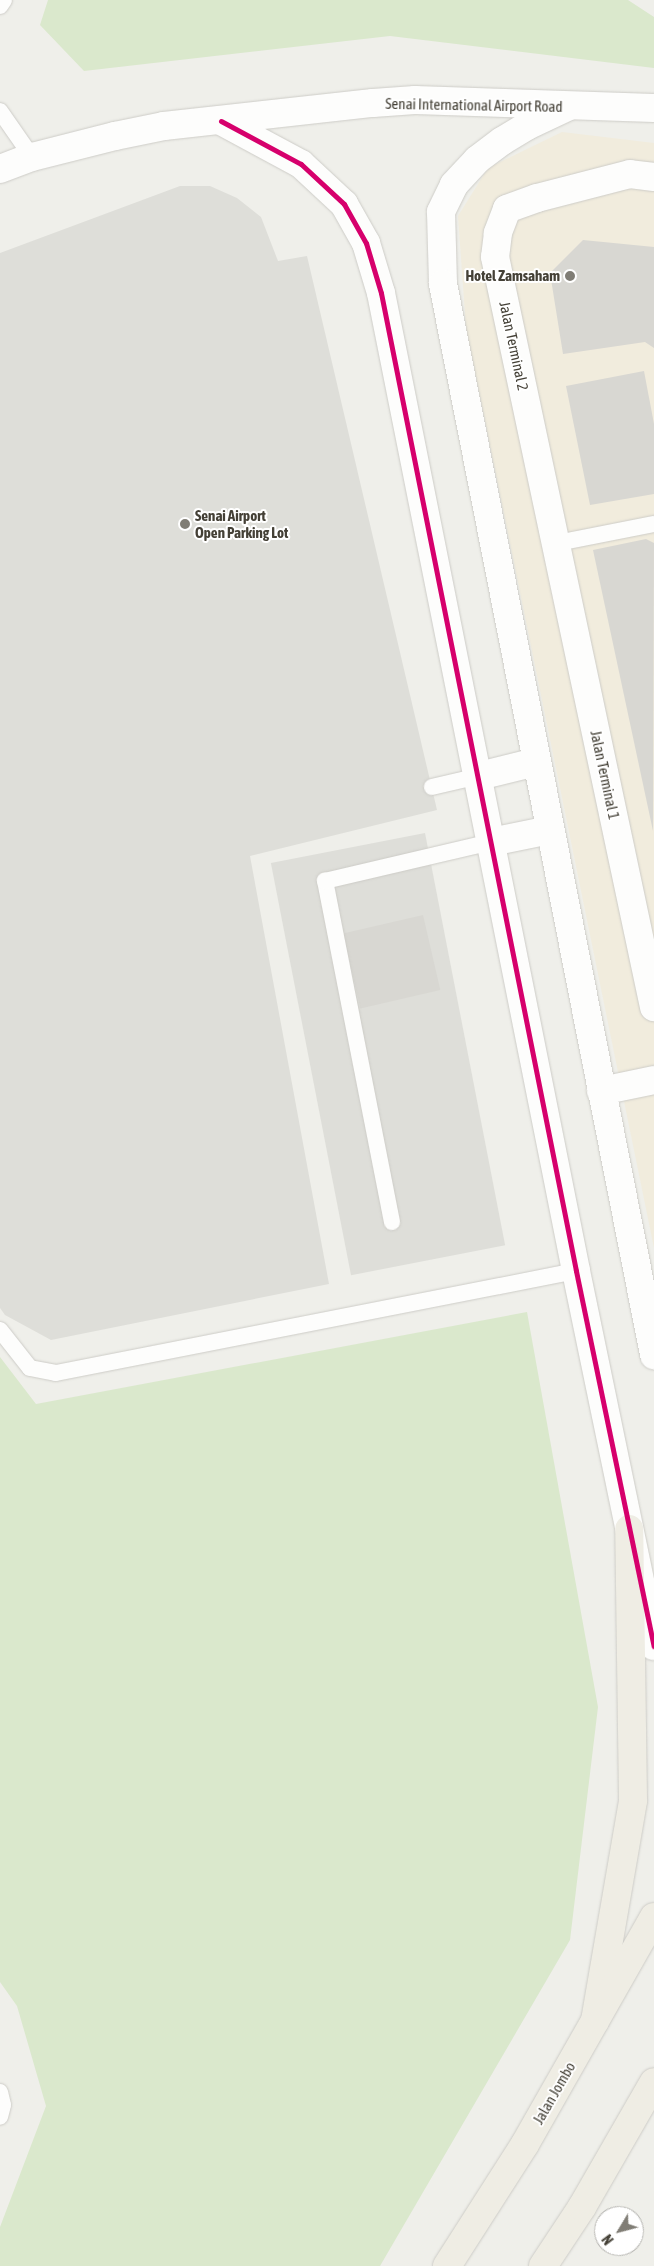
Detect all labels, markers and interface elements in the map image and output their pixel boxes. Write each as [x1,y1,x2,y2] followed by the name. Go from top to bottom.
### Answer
[385,94,563,116] street label: Senai International Airport Road
[465,267,560,285] place label: Hotel Zamsaham
[564,270,576,282] marker: Hotel Zamsaham
[496,300,532,392] street label: Jalan Terminal 2
[195,506,288,541] place label: Senai Airport Open Parking Lot
[179,518,191,530] marker: Senai Airport Open Parking Lot
[587,729,623,821] street label: Jalan Terminal 1
[529,2059,579,2127] street label: Jalan Jombo
[594,2206,644,2256] north arrow
[599,2231,617,2248] text: N

